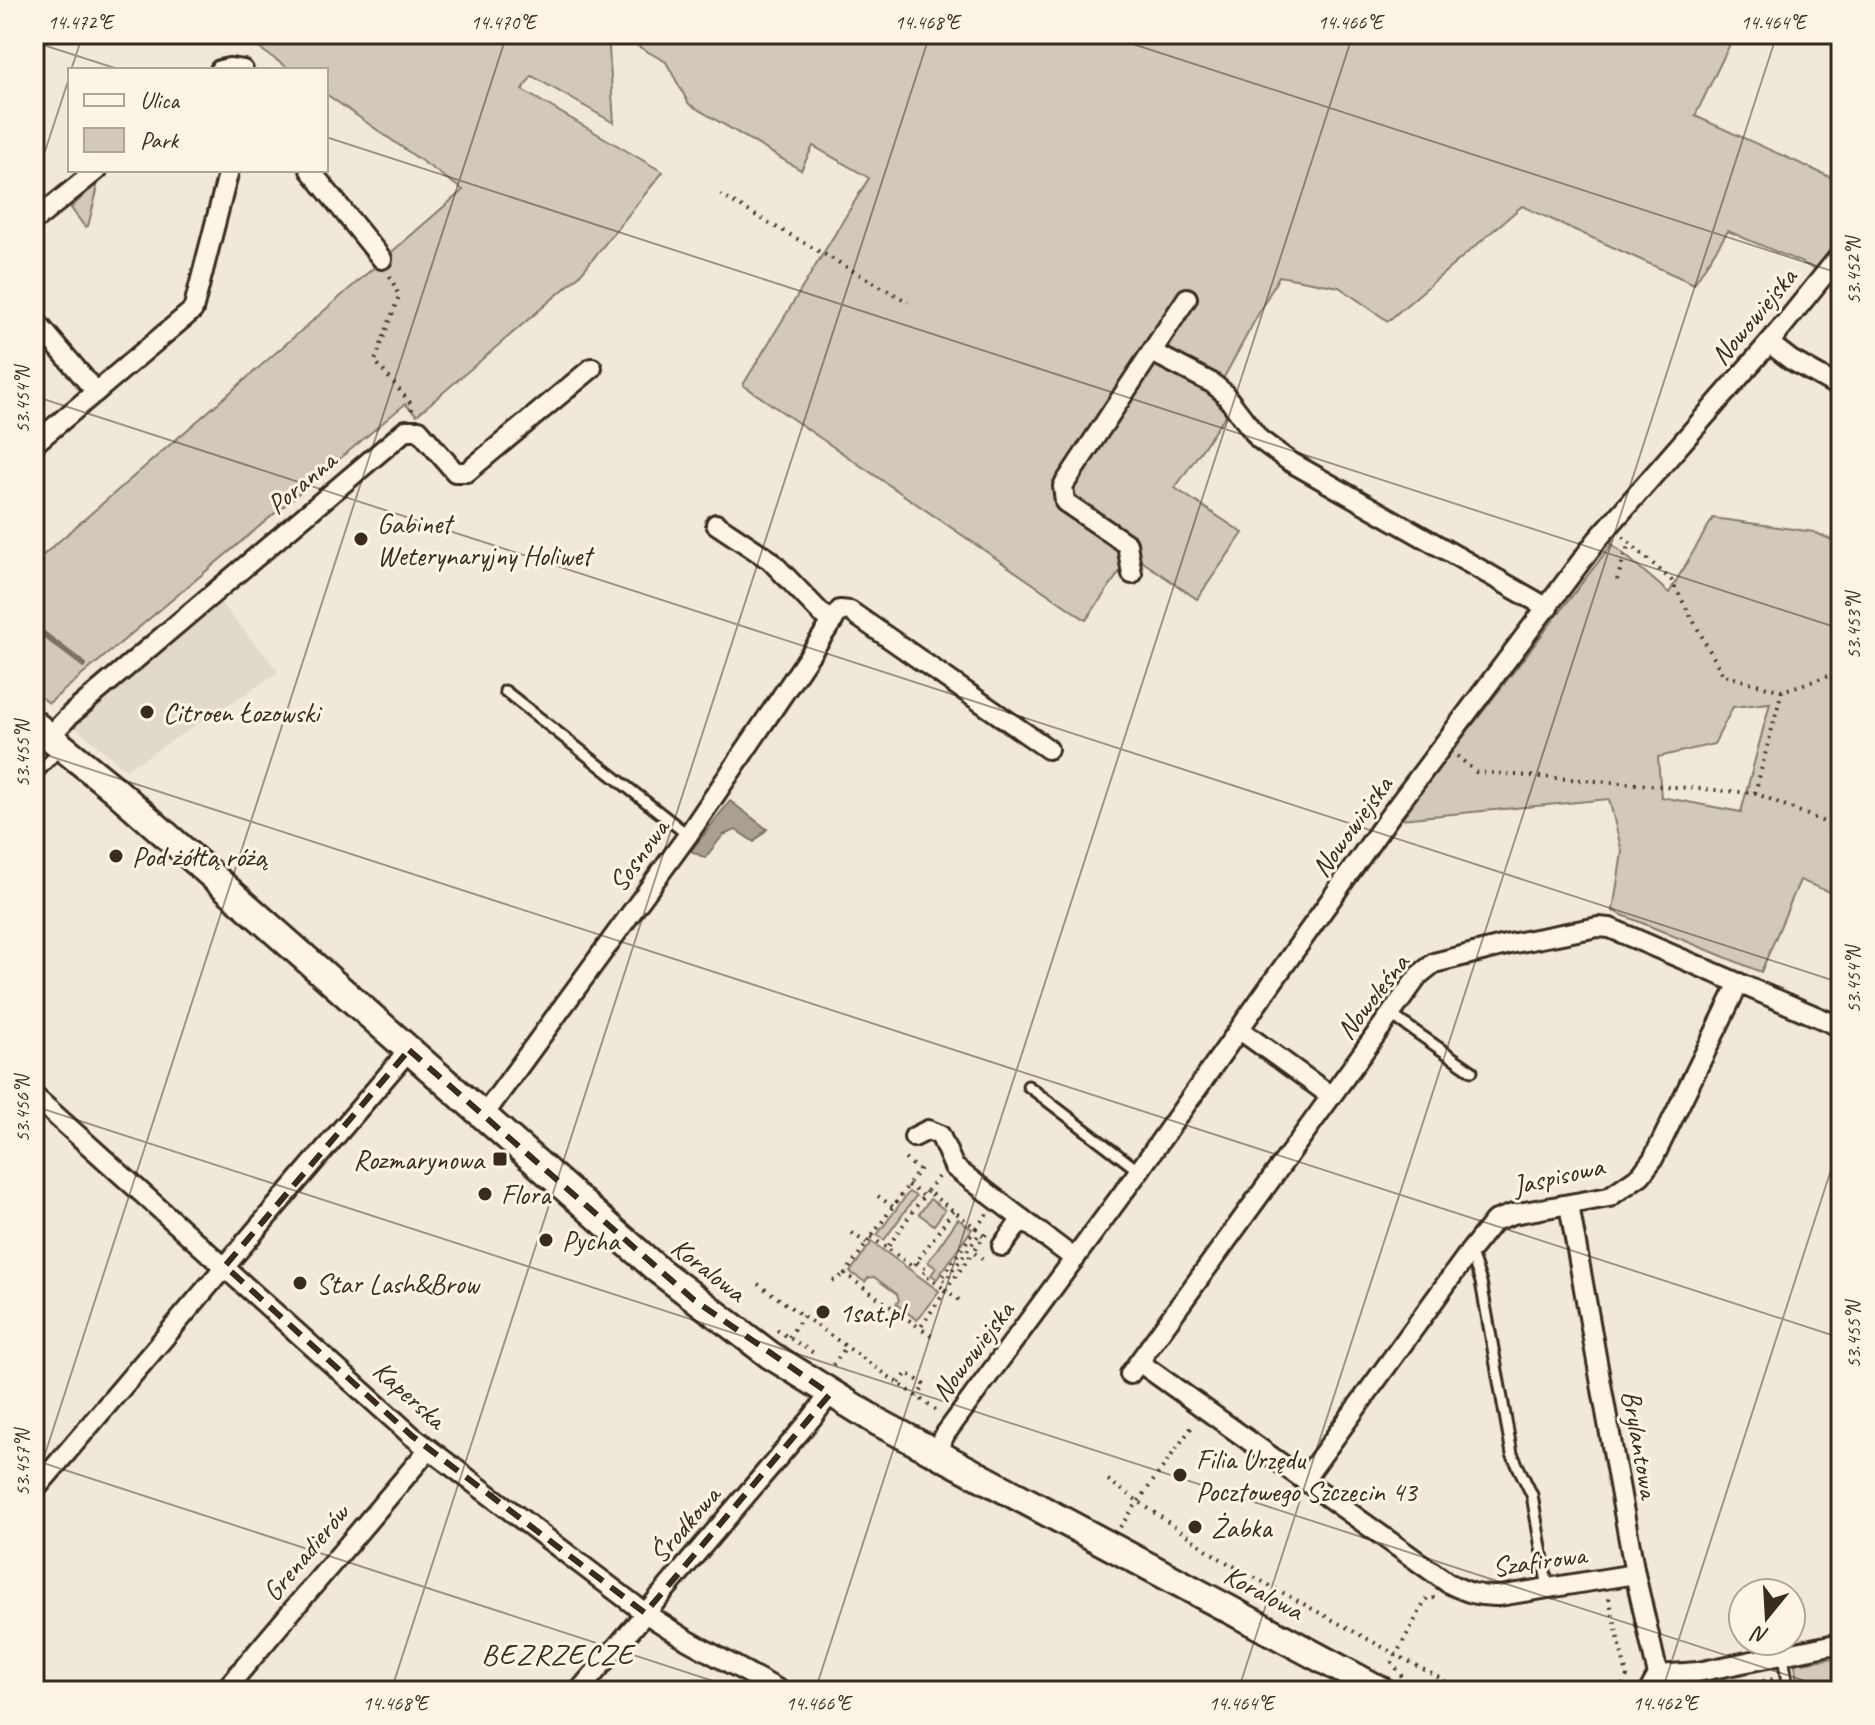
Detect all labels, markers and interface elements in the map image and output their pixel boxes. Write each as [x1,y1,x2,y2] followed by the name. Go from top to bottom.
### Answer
[47,10,115,35] text: 14.472°E
[470,10,538,35] text: 14.470°E
[894,10,962,35] text: 14.468°E
[1317,10,1385,35] text: 14.466°E
[1740,10,1808,35] text: 14.464°E
[68,68,328,172] legend
[140,85,180,115] text: Ulica
[140,125,180,155] text: Park
[1841,235,1866,304] text: 53.452°N
[1703,259,1805,372] street label: Nowowiejska
[10,364,35,433] text: 53.454°N
[259,442,345,522] street label: Poranna
[377,506,595,573] place label: Gabinet Weterynaryjny Holiwet
[352,530,370,548] marker: Gabinet Weterynaryjny Holiwet
[1841,590,1866,659] text: 53.453°N
[163,695,323,730] place label: Citroen Łozowski
[138,703,156,721] marker: Citroen Łozowski
[10,718,35,787] text: 53.455°N
[1303,768,1401,884] street label: Nowowiejska
[600,810,678,898] street label: Sosnowa
[132,839,268,874] place label: Pod żółtą różą
[107,847,125,865] marker: Pod żółtą różą
[1841,944,1866,1013] text: 53.454°N
[1328,945,1418,1046] street label: Nowoleśna
[10,1073,35,1142] text: 53.456°N
[353,1142,486,1177] place label: Rozmarynowa
[1507,1148,1609,1203] street label: Jaspisowa
[491,1150,509,1168] marker: Rozmarynowa
[501,1177,552,1212] place label: Flora
[476,1185,494,1203] marker: Flora
[562,1223,621,1258] place label: Pycha
[664,1229,754,1310] street label: Koralowa
[537,1231,555,1249] marker: Pycha
[316,1266,482,1301] place label: Star Lash&Brow
[291,1274,309,1292] marker: Star Lash&Brow
[923,1293,1022,1408] street label: Nowowiejska
[839,1295,909,1330] place label: 1sat.pl
[1841,1299,1866,1368] text: 53.455°N
[814,1303,832,1321] marker: 1sat.pl
[366,1353,455,1438] street label: Kaperska
[1614,1387,1668,1503] street label: Brylantowa
[10,1427,35,1496] text: 53.457°N
[1196,1442,1419,1509] place label: Filia Urzędu Pocztowego Szczecin 43
[1171,1466,1189,1484] marker: Filia Urzędu Pocztowego Szczecin 43
[641,1477,729,1570] street label: Środkowa
[255,1495,358,1608] street label: Grenadierów
[1211,1510,1273,1545] place label: Żabka
[1186,1518,1204,1536] marker: Żabka
[1490,1536,1591,1584] street label: Szafirowa
[1218,1557,1311,1629] street label: Koralowa
[1727,1577,1807,1657] north arrow
[1747,1619,1772,1650] text: N
[481,1635,637,1673] district label: BEZRZECZE
[362,1691,430,1716] text: 14.468°E
[785,1691,853,1716] text: 14.466°E
[1208,1691,1276,1716] text: 14.464°E
[1632,1691,1700,1716] text: 14.462°E

